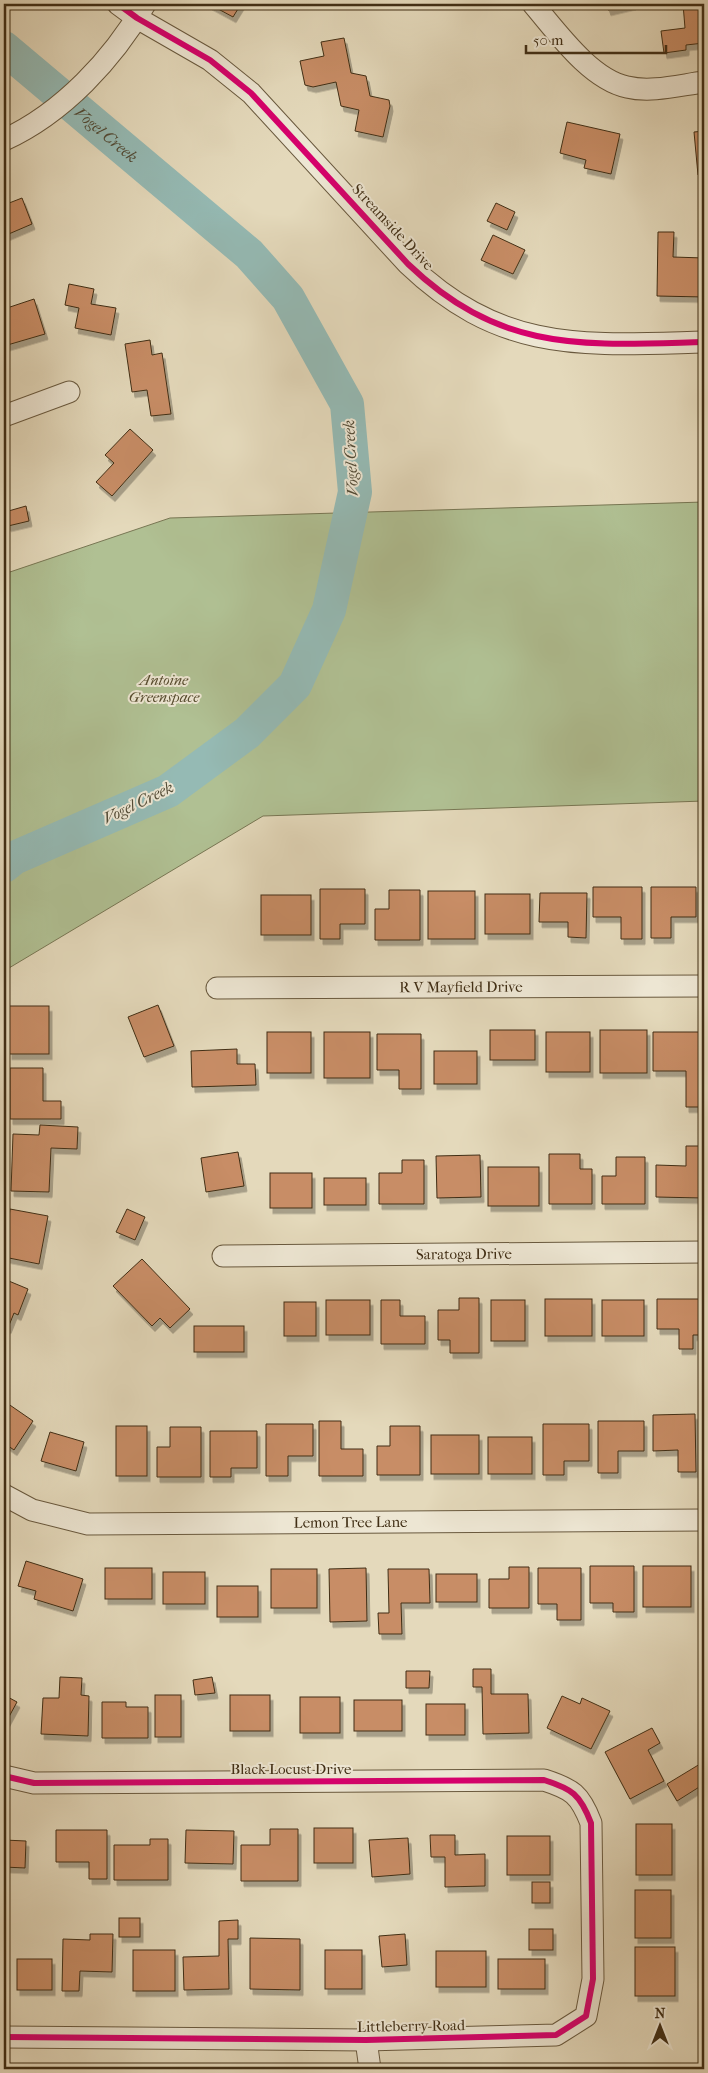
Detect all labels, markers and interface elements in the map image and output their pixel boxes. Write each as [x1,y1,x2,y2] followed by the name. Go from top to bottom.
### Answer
[526,22,666,54] scale bar
[533,31,564,49] text: 50 m
[71,103,142,166] water label: Vogel Creek
[348,180,438,274] street label: Streamside Drive
[339,419,362,496] water label: Vogel Creek
[129,671,200,706] park label: Antoine Greenspace
[100,777,177,828] water label: Vogel Creek
[399,978,523,996] street label: R V Mayfield Drive
[416,1245,513,1263] street label: Saratoga Drive
[293,1513,408,1532] street label: Lemon Tree Lane
[231,1760,352,1778] street label: Black Locust Drive
[636,2000,686,2050] north arrow
[655,2005,666,2022] text: N
[357,2016,466,2036] street label: Littleberry Road

